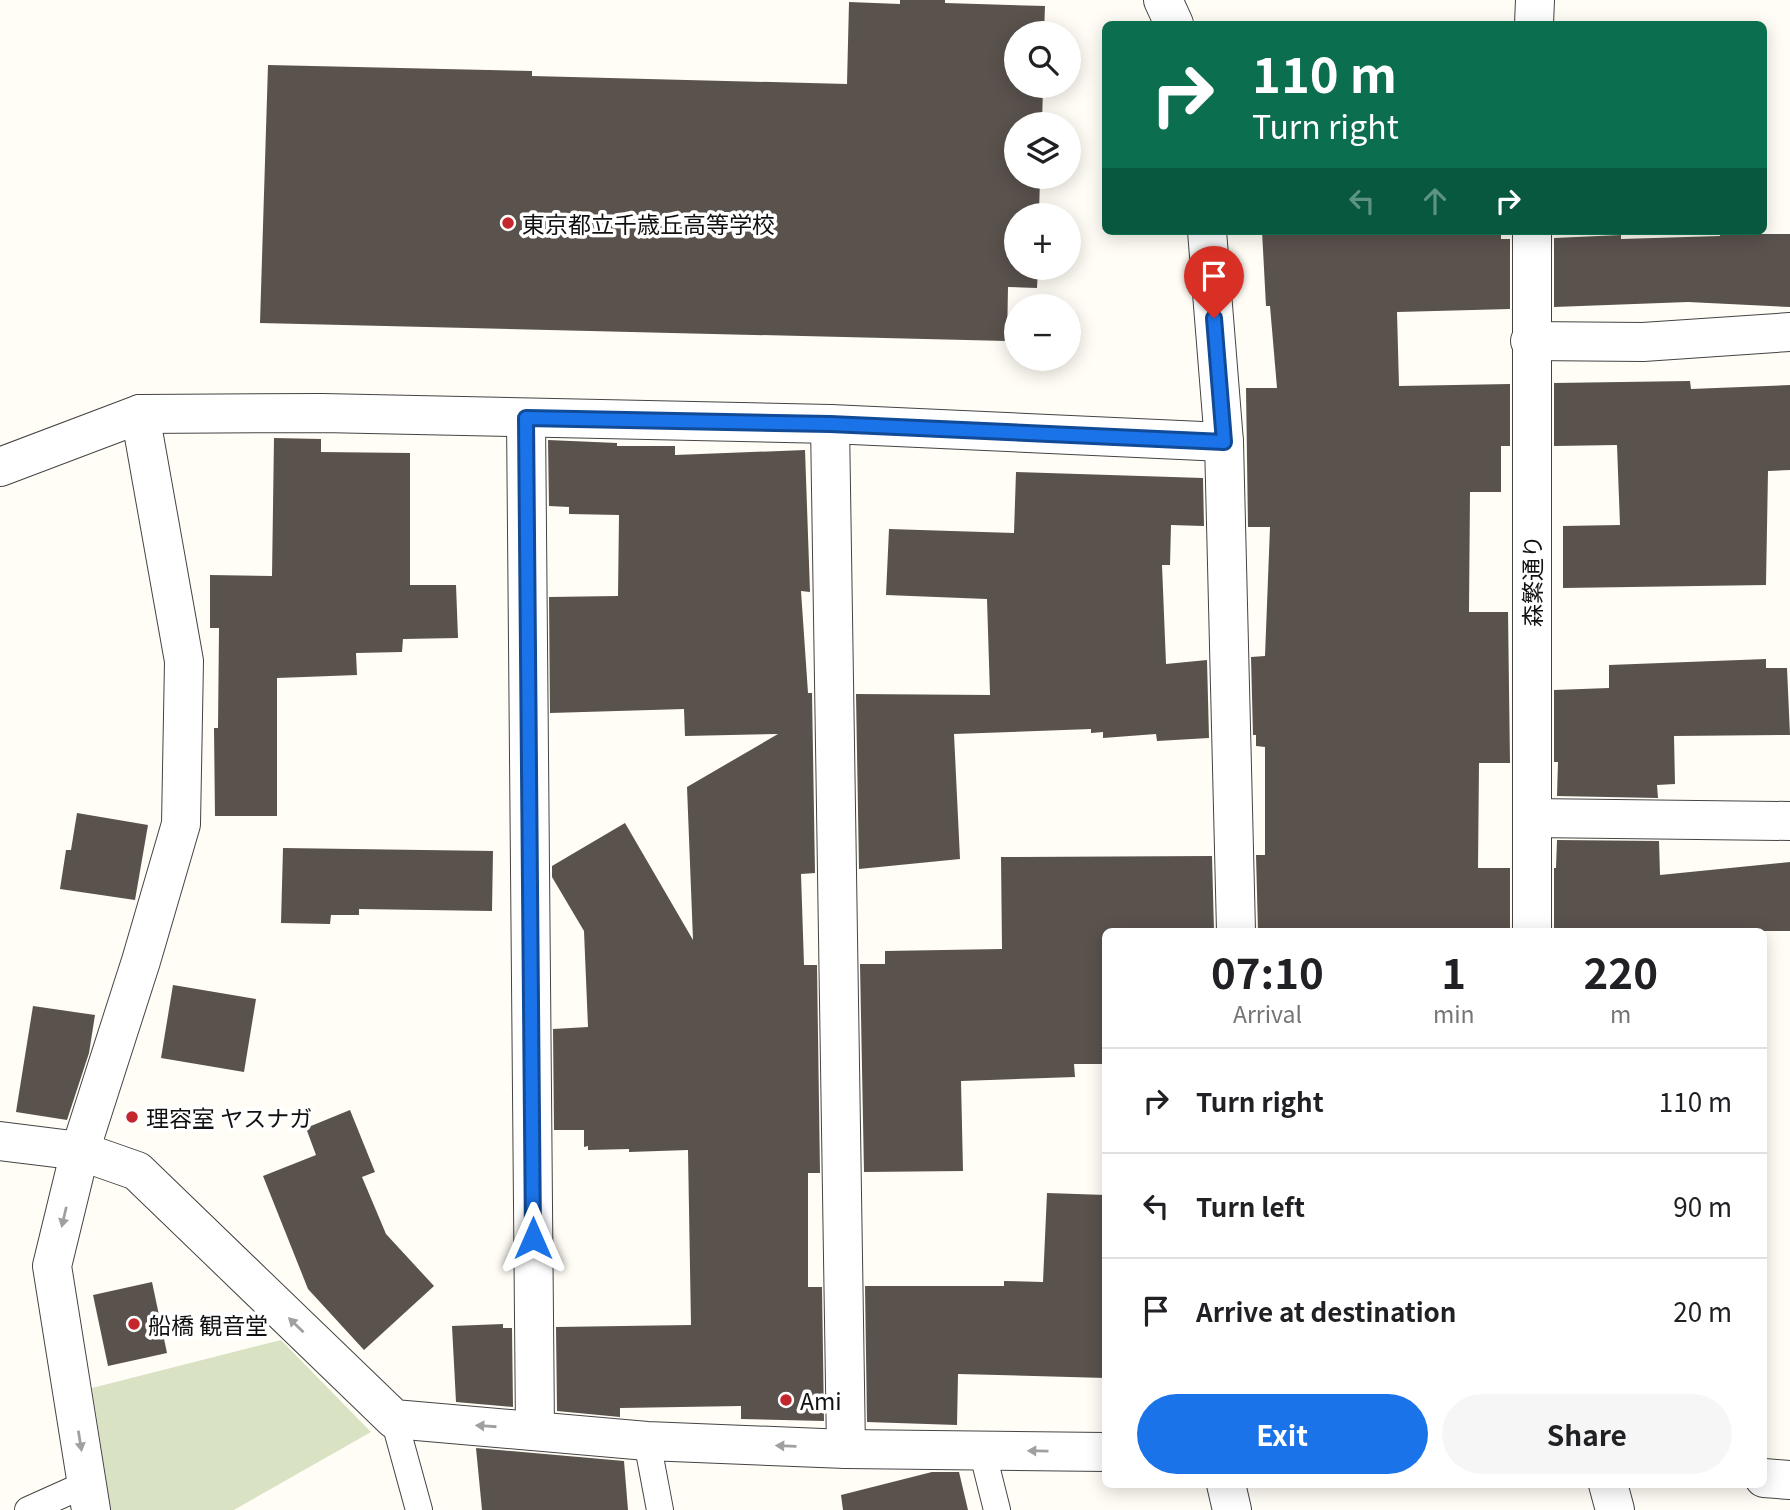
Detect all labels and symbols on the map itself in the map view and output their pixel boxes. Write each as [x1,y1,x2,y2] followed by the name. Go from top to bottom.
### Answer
[522,206,775,240] place label: 東京都立千歳丘高等学校
[500,215,516,231] marker: 東京都立千歳丘高等学校
[1184,246,1244,318] pin
[1514,535,1548,627] street label: 森繁通り
[146,1100,312,1134] place label: 理容室 ヤスナガ
[124,1109,140,1125] marker: 理容室 ヤスナガ
[496,1201,570,1275] position arrow
[58,1206,69,1228] one-way arrow
[148,1307,268,1341] place label: 船橋 観音堂
[126,1316,142,1332] marker: 船橋 観音堂
[288,1316,305,1333] one-way arrow
[800,1383,842,1417] place label: Ami
[778,1392,794,1408] marker: Ami
[474,1420,496,1431] one-way arrow
[75,1430,86,1452] one-way arrow
[775,1441,797,1452] one-way arrow
[1027,1445,1049,1456] one-way arrow

